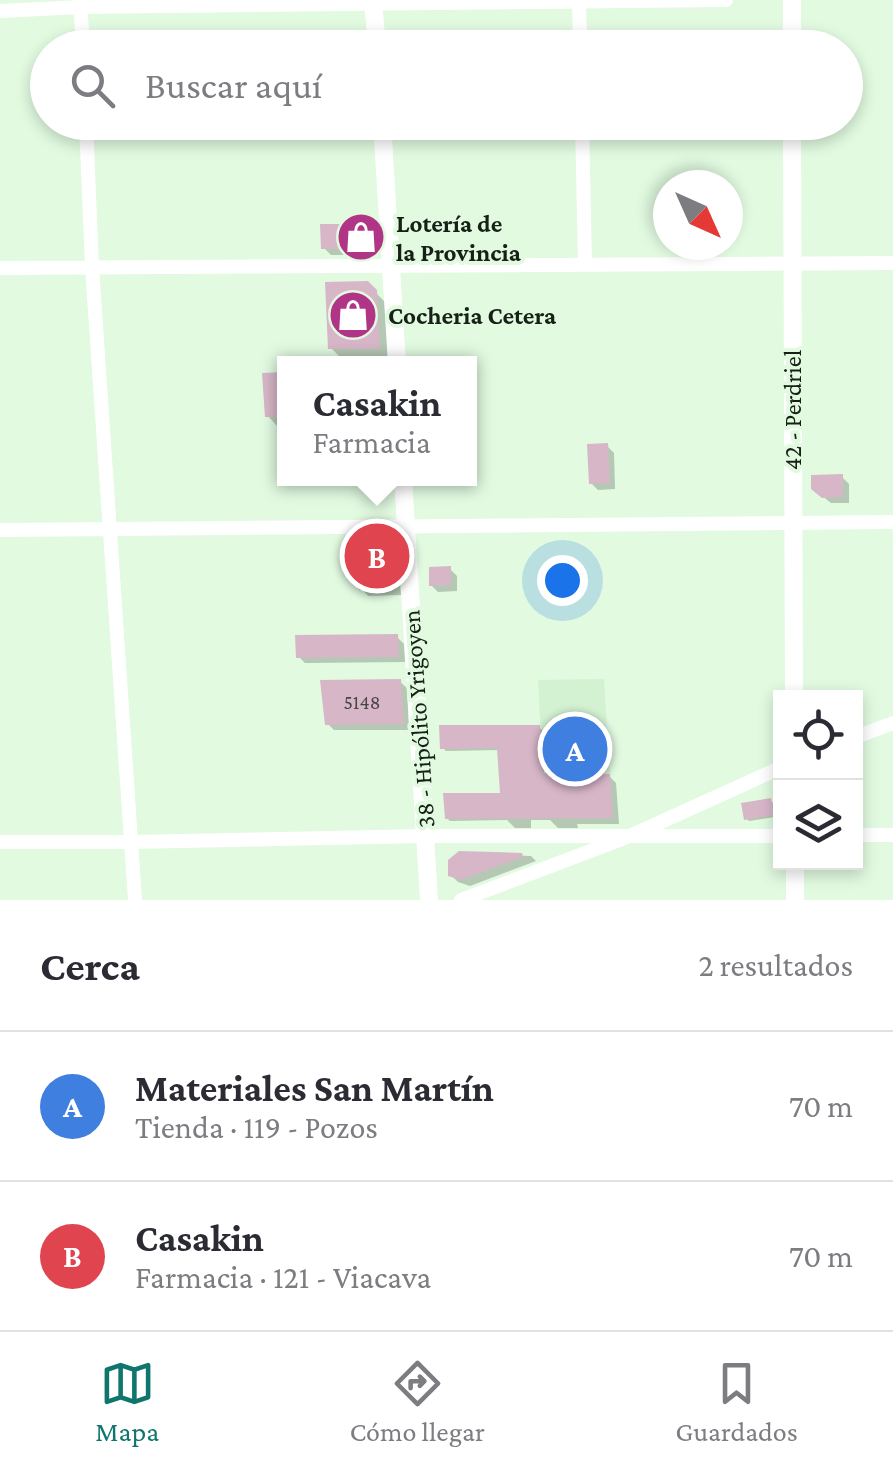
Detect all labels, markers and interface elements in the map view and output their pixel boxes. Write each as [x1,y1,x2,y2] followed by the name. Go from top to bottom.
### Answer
[30,30,863,140] search box
[65,58,120,113] icon: search
[145,64,322,106] text: Buscar aquí
[653,170,743,260] north arrow
[396,210,522,266] place label: Lotería de la Provincia
[335,211,387,263] shop icon: Lotería de la Provincia
[327,289,379,341] shop icon: Cocheria Cetera
[388,302,557,329] place label: Cocheria Cetera
[779,350,806,470] street label: 42 - Perdriel
[277,356,477,486] popup
[313,382,441,424] text: Casakin
[313,424,431,460] text: Farmacia
[344,518,410,594] pin: B
[537,555,588,606] your location
[397,609,441,829] street label: 38 - Hipólito Yrigoyen
[773,690,863,870] map controls
[773,690,863,780] button: locate
[344,691,380,713] house number: 5148
[542,712,608,786] pin: A
[773,780,863,870] button: layers
[40,942,140,989] text: Cerca
[699,947,853,983] text: 2 resultados
[135,1067,494,1109] text: Materiales San Martín
[63,1088,82,1124] text: A
[789,1088,853,1124] text: 70 m
[135,1109,378,1145] text: Tienda · 119 - Pozos
[135,1217,264,1259] text: Casakin
[63,1238,82,1274] text: B
[789,1238,853,1274] text: 70 m
[135,1259,431,1295] text: Farmacia · 121 - Viacava
[95,1356,159,1447] tab: Mapa
[350,1356,485,1447] tab: Cómo llegar
[676,1356,798,1447] tab: Guardados

